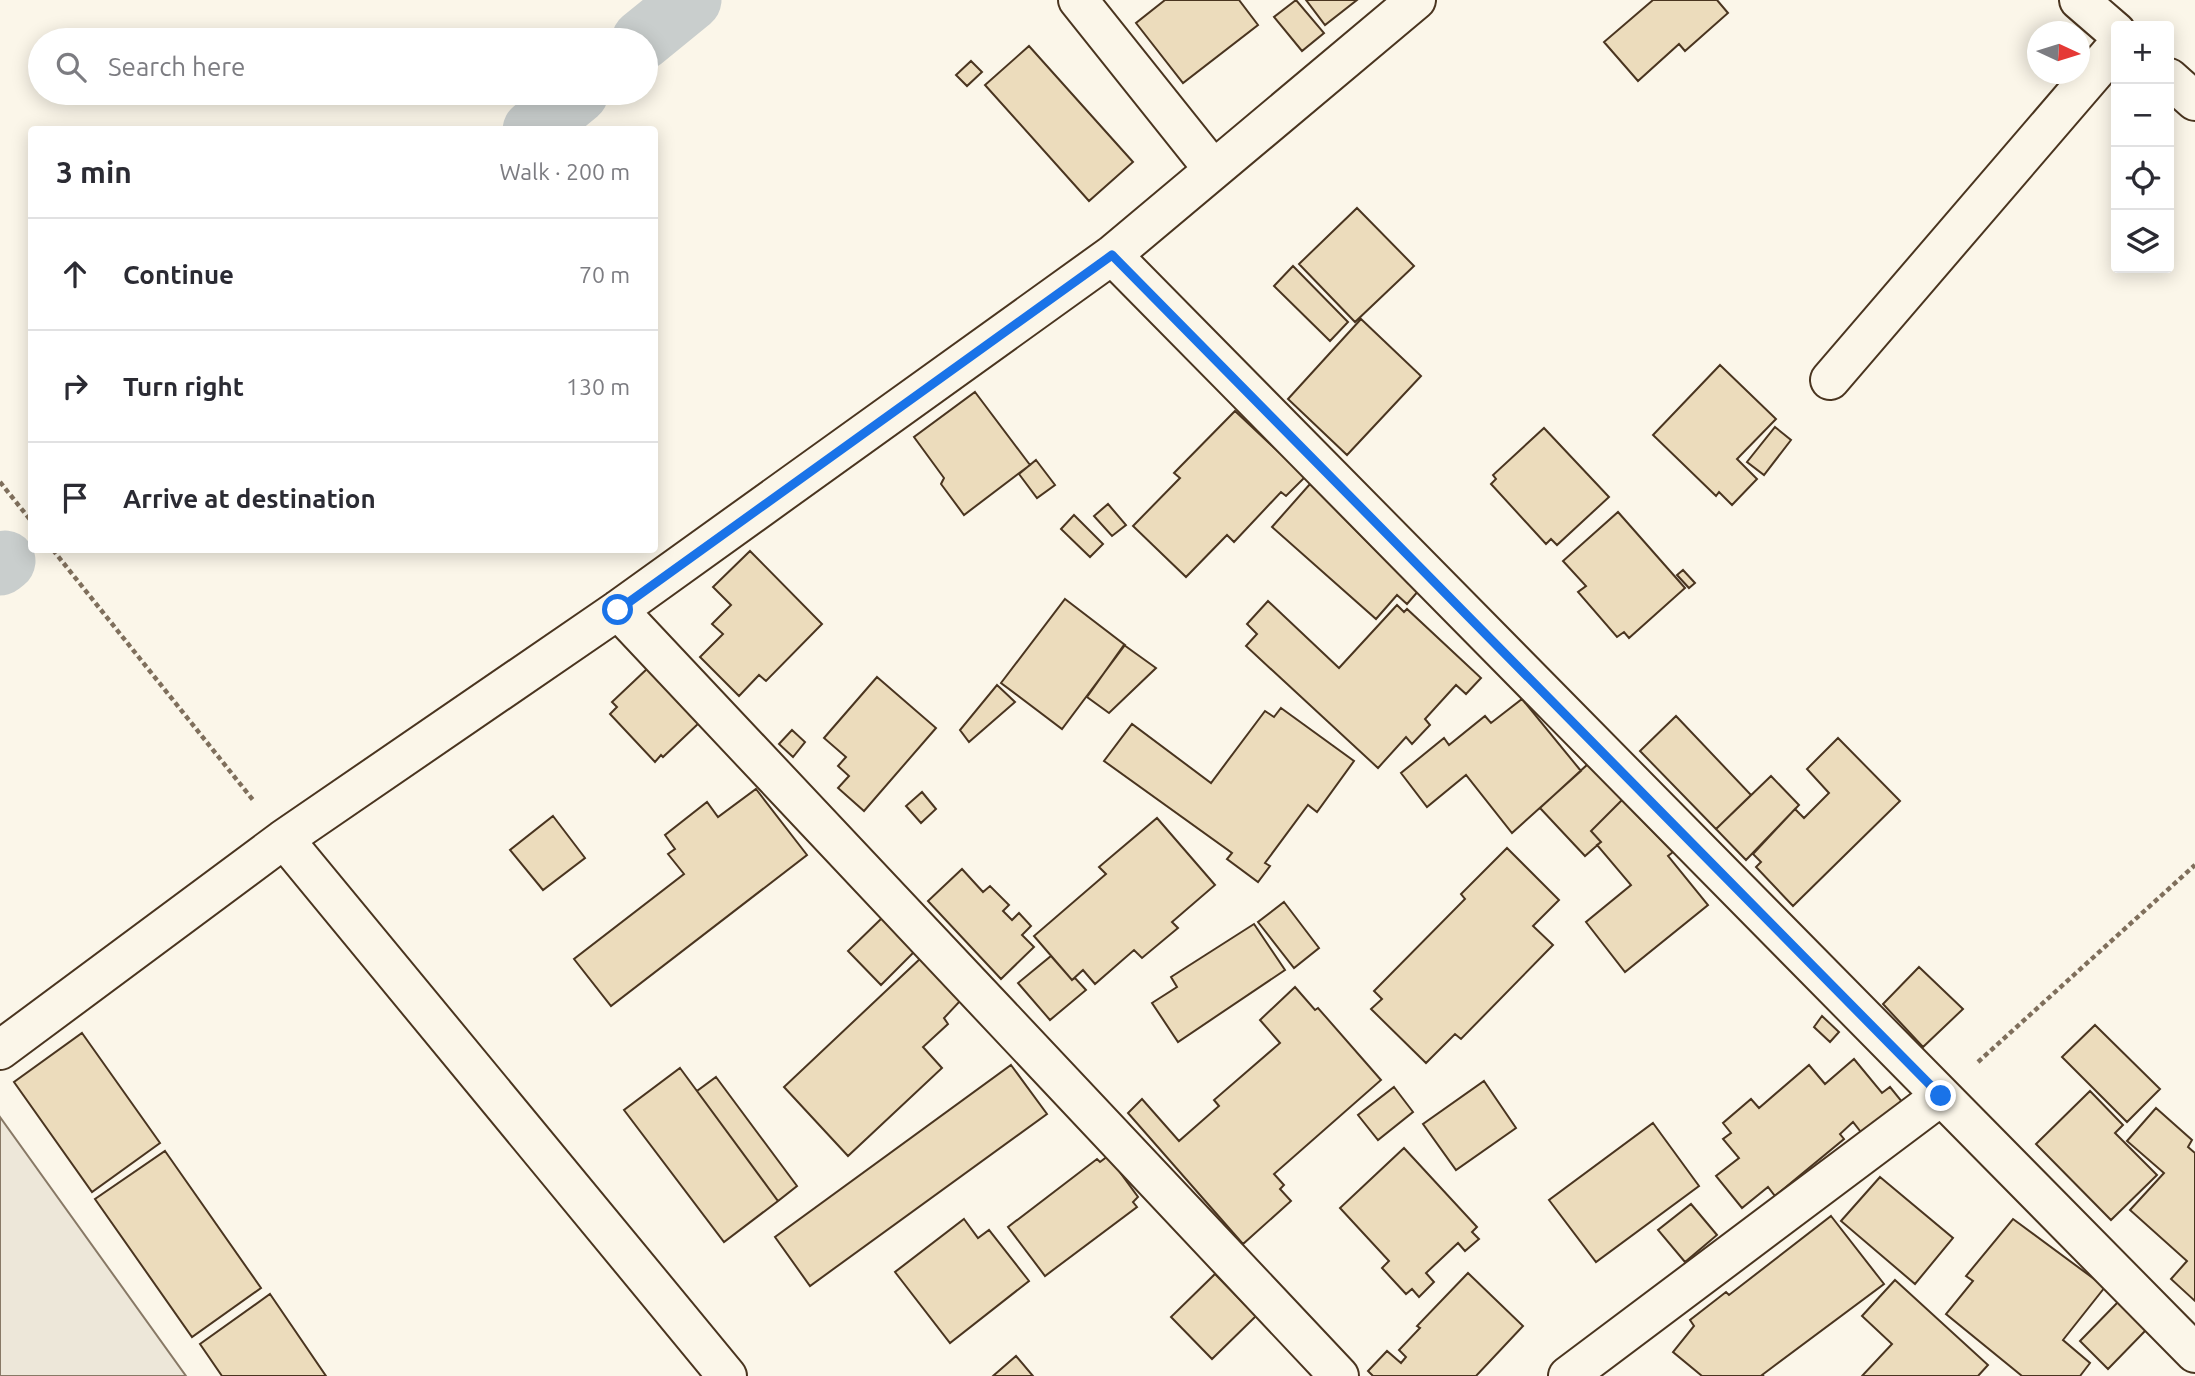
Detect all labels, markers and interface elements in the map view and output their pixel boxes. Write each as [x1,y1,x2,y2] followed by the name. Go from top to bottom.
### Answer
[2027,21,2090,84] north arrow
[2111,21,2174,273] map controls
[2111,21,2174,84] button: +
[28,28,658,105] search box
[52,48,90,86] icon: search
[108,52,245,81] text: Search here
[2111,84,2174,147] button: −
[2111,147,2174,210] button: locate
[56,155,132,189] text: 3 min
[499,159,630,184] text: Walk · 200 m
[2111,210,2174,273] button: layers
[56,255,94,293] icon: ahead
[123,260,234,289] text: Continue
[579,262,630,287] text: 70 m
[56,367,94,405] icon: right
[123,372,244,401] text: Turn right
[566,374,630,399] text: 130 m
[56,479,94,517] icon: arrive
[123,484,376,513] text: Arrive at destination
[602,594,633,625] route start
[1925,1080,1956,1111] route end

